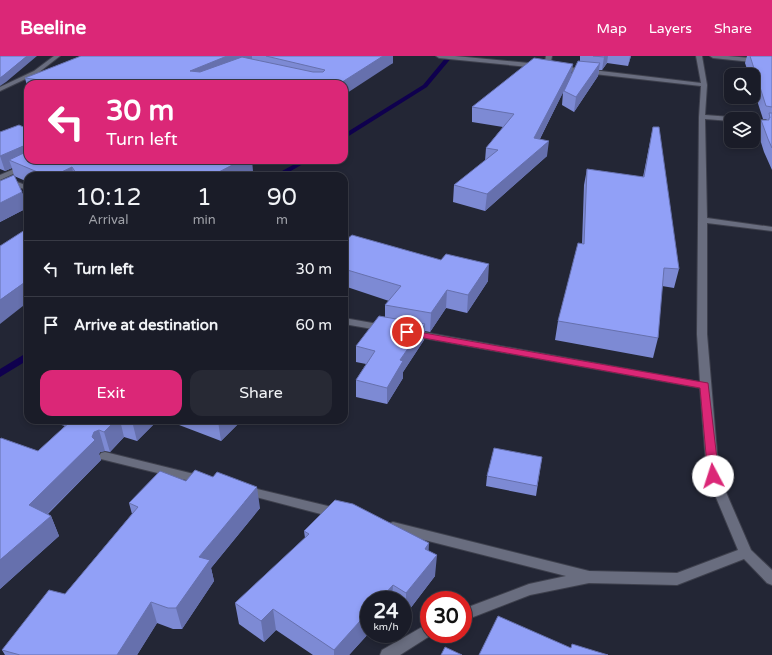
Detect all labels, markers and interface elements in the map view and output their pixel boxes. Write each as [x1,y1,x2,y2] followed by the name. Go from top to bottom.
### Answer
[20,17,86,39] text: Beeline
[597,20,627,37] text: Map
[649,20,692,37] text: Layers
[714,20,752,37] text: Share
[724,68,760,148] map controls
[724,68,760,104] button: search
[106,94,174,128] text: 30 m
[40,96,92,148] icon: left
[724,112,760,148] button: layers
[106,128,178,150] text: Turn left
[75,183,142,212] text: 10:12
[197,183,212,212] text: 1
[267,183,297,212] text: 90
[88,212,128,228] text: Arrival
[193,212,216,228] text: min
[276,212,288,228] text: m
[40,258,62,280] icon: left
[74,260,134,278] text: Turn left
[295,260,332,278] text: 30 m
[40,314,62,336] icon: arrive
[390,315,424,349] pin
[74,316,218,334] text: Arrive at destination
[295,316,332,334] text: 60 m
[396,321,418,343] icon: arrive
[40,370,182,416] button: Exit
[190,370,332,416] button: Share
[692,455,734,497] position arrow
[420,591,472,643] speed limit sign: 30
[373,600,399,624] text: 24
[373,621,399,633] text: km/h

